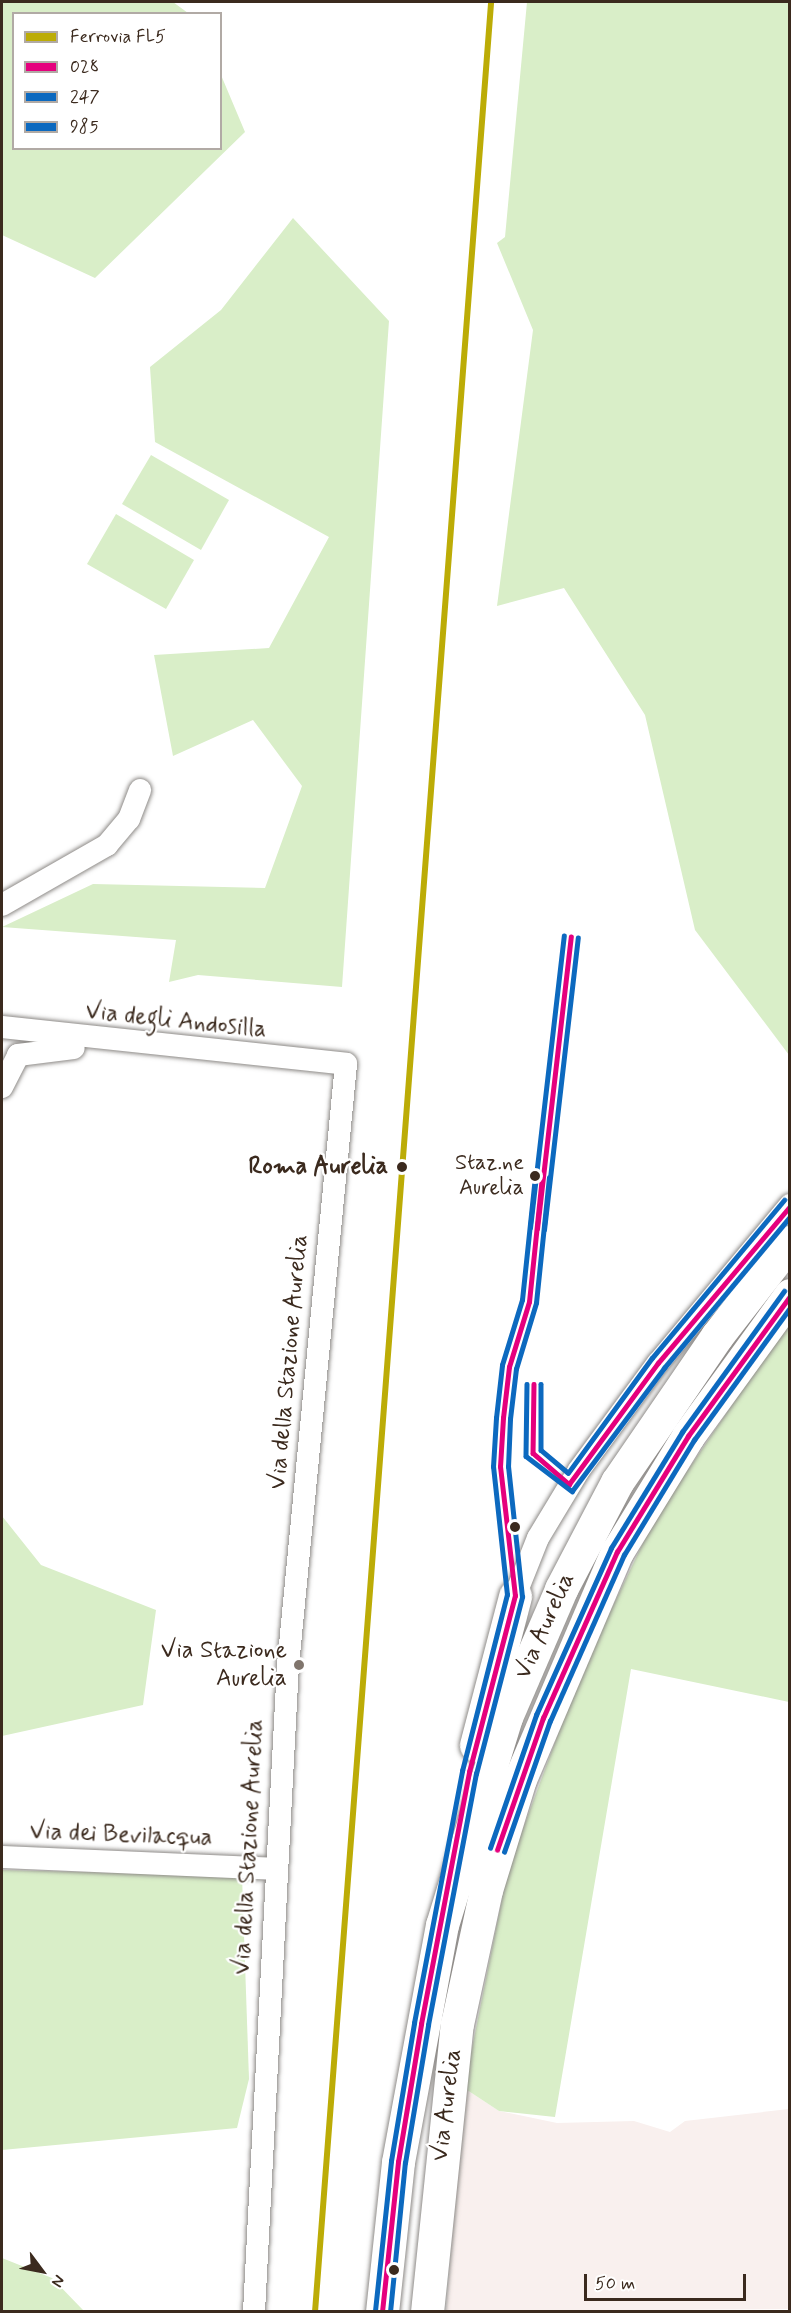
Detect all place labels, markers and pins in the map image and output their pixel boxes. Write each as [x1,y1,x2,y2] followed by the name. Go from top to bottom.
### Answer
[455,1150,524,1202] place label: Staz.ne Aurelia
[252,1153,388,1181] place label: Roma Aurelia
[393,1158,411,1176] marker: Roma Aurelia
[529,1170,541,1182] marker: Staz.ne Aurelia
[509,1521,521,1533] unlabelled marker
[163,1637,287,1693] place label: Via Stazione Aurelia
[292,1658,306,1672] marker: Via Stazione Aurelia
[388,2264,400,2276] unlabelled marker

